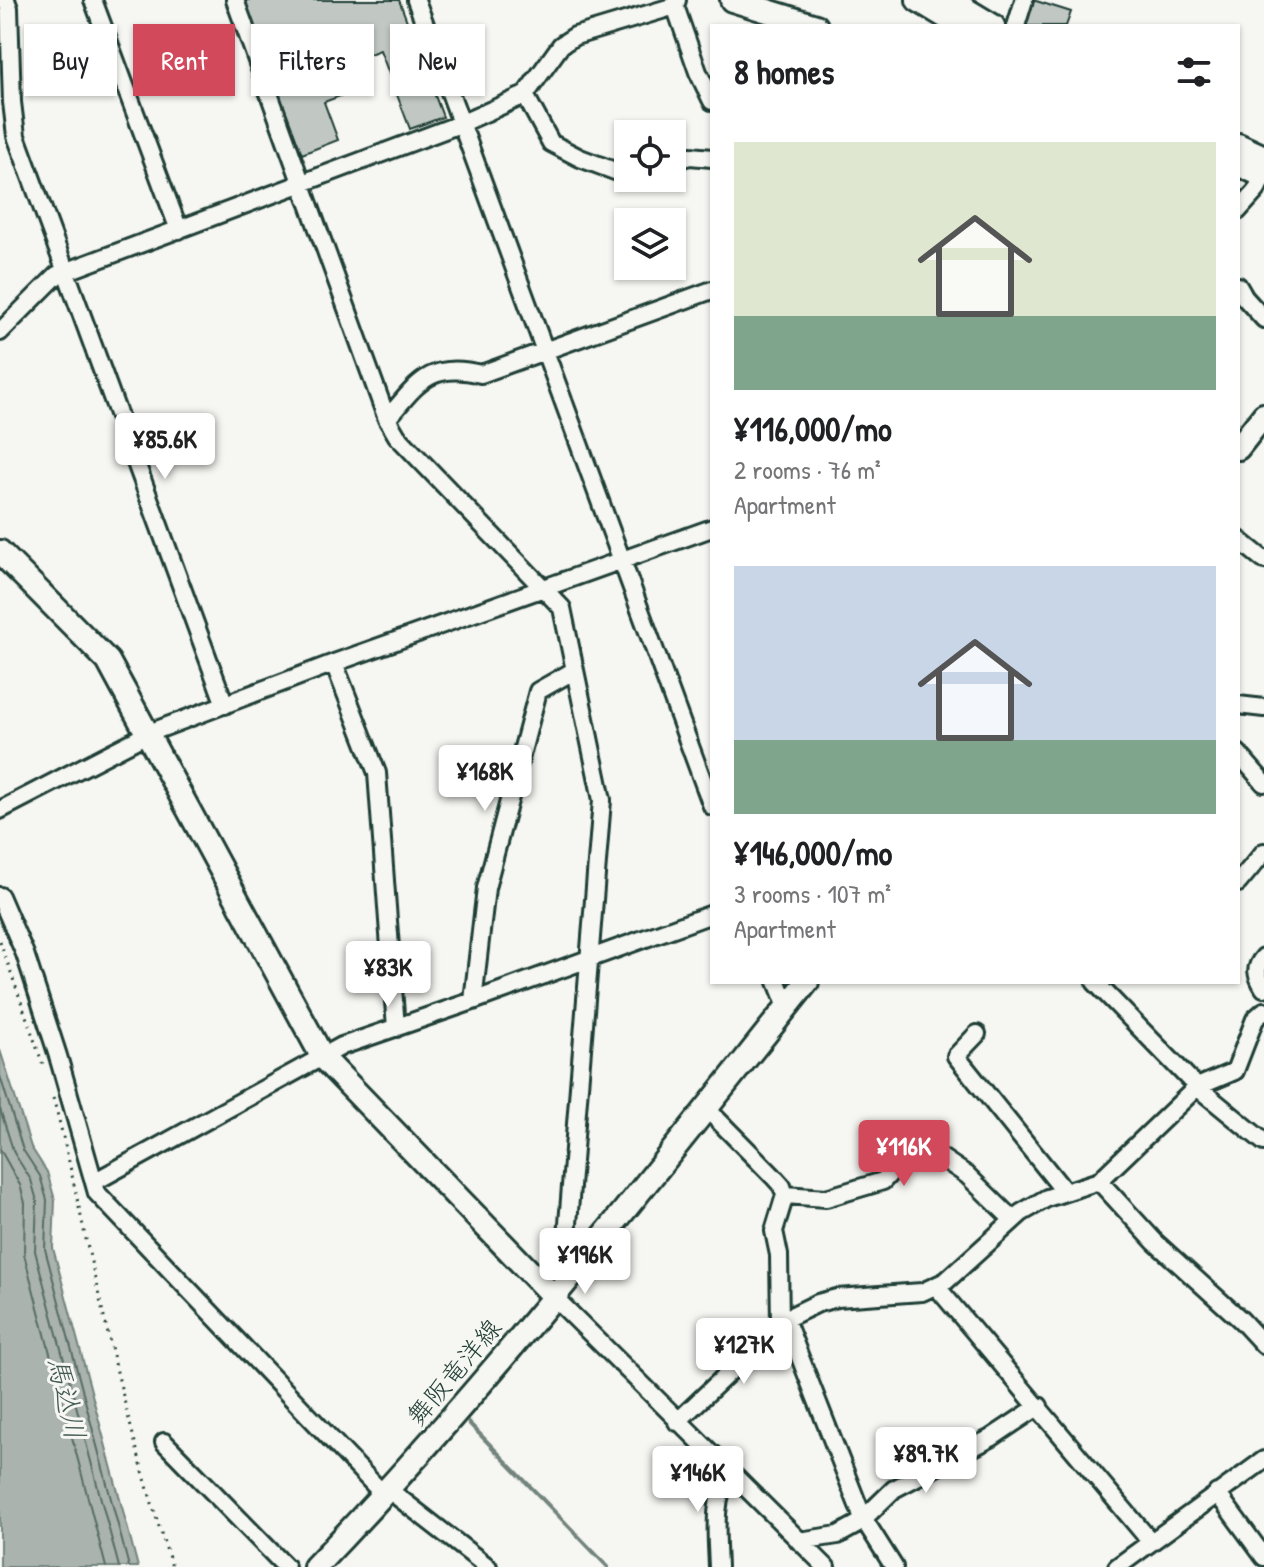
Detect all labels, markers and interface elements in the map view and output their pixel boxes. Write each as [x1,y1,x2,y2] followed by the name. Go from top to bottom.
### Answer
[24,24,117,96] chip: Buy
[133,24,235,96] chip: Rent
[251,24,374,96] chip: Filters
[390,24,485,96] chip: New
[734,49,834,95] text: 8 homes
[1172,50,1216,94] icon: filters
[614,120,686,280] map controls
[614,120,686,192] button: locate
[903,194,1047,338] icon: home
[614,208,686,280] button: layers
[734,406,892,452] text: ¥116,000/mo
[100,413,230,481] pin: ¥85.6K
[133,421,197,456] text: ¥85.6K
[734,452,881,487] text: 2 rooms · 76 m²
[734,487,836,522] text: Apartment
[903,618,1047,762] icon: home
[429,745,541,813] pin: ¥168K
[457,753,513,788] text: ¥168K
[734,830,892,876] text: ¥146,000/mo
[734,876,891,911] text: 3 rooms · 107 m²
[734,911,836,946] text: Apartment
[341,941,435,1009] pin: ¥83K
[364,949,412,984] text: ¥83K
[848,1120,960,1188] pin: ¥116K
[877,1128,931,1163] text: ¥116K
[529,1228,641,1296] pin: ¥196K
[557,1236,613,1271] text: ¥196K
[398,1311,509,1433] street label: 舞阪竜洋線
[688,1318,800,1386] pin: ¥127K
[714,1326,774,1361] text: ¥127K
[39,1353,95,1443] water label: 馬込川
[861,1427,991,1495] pin: ¥89.7K
[894,1435,958,1470] text: ¥89.7K
[642,1446,754,1514] pin: ¥146K
[670,1454,726,1489] text: ¥146K

